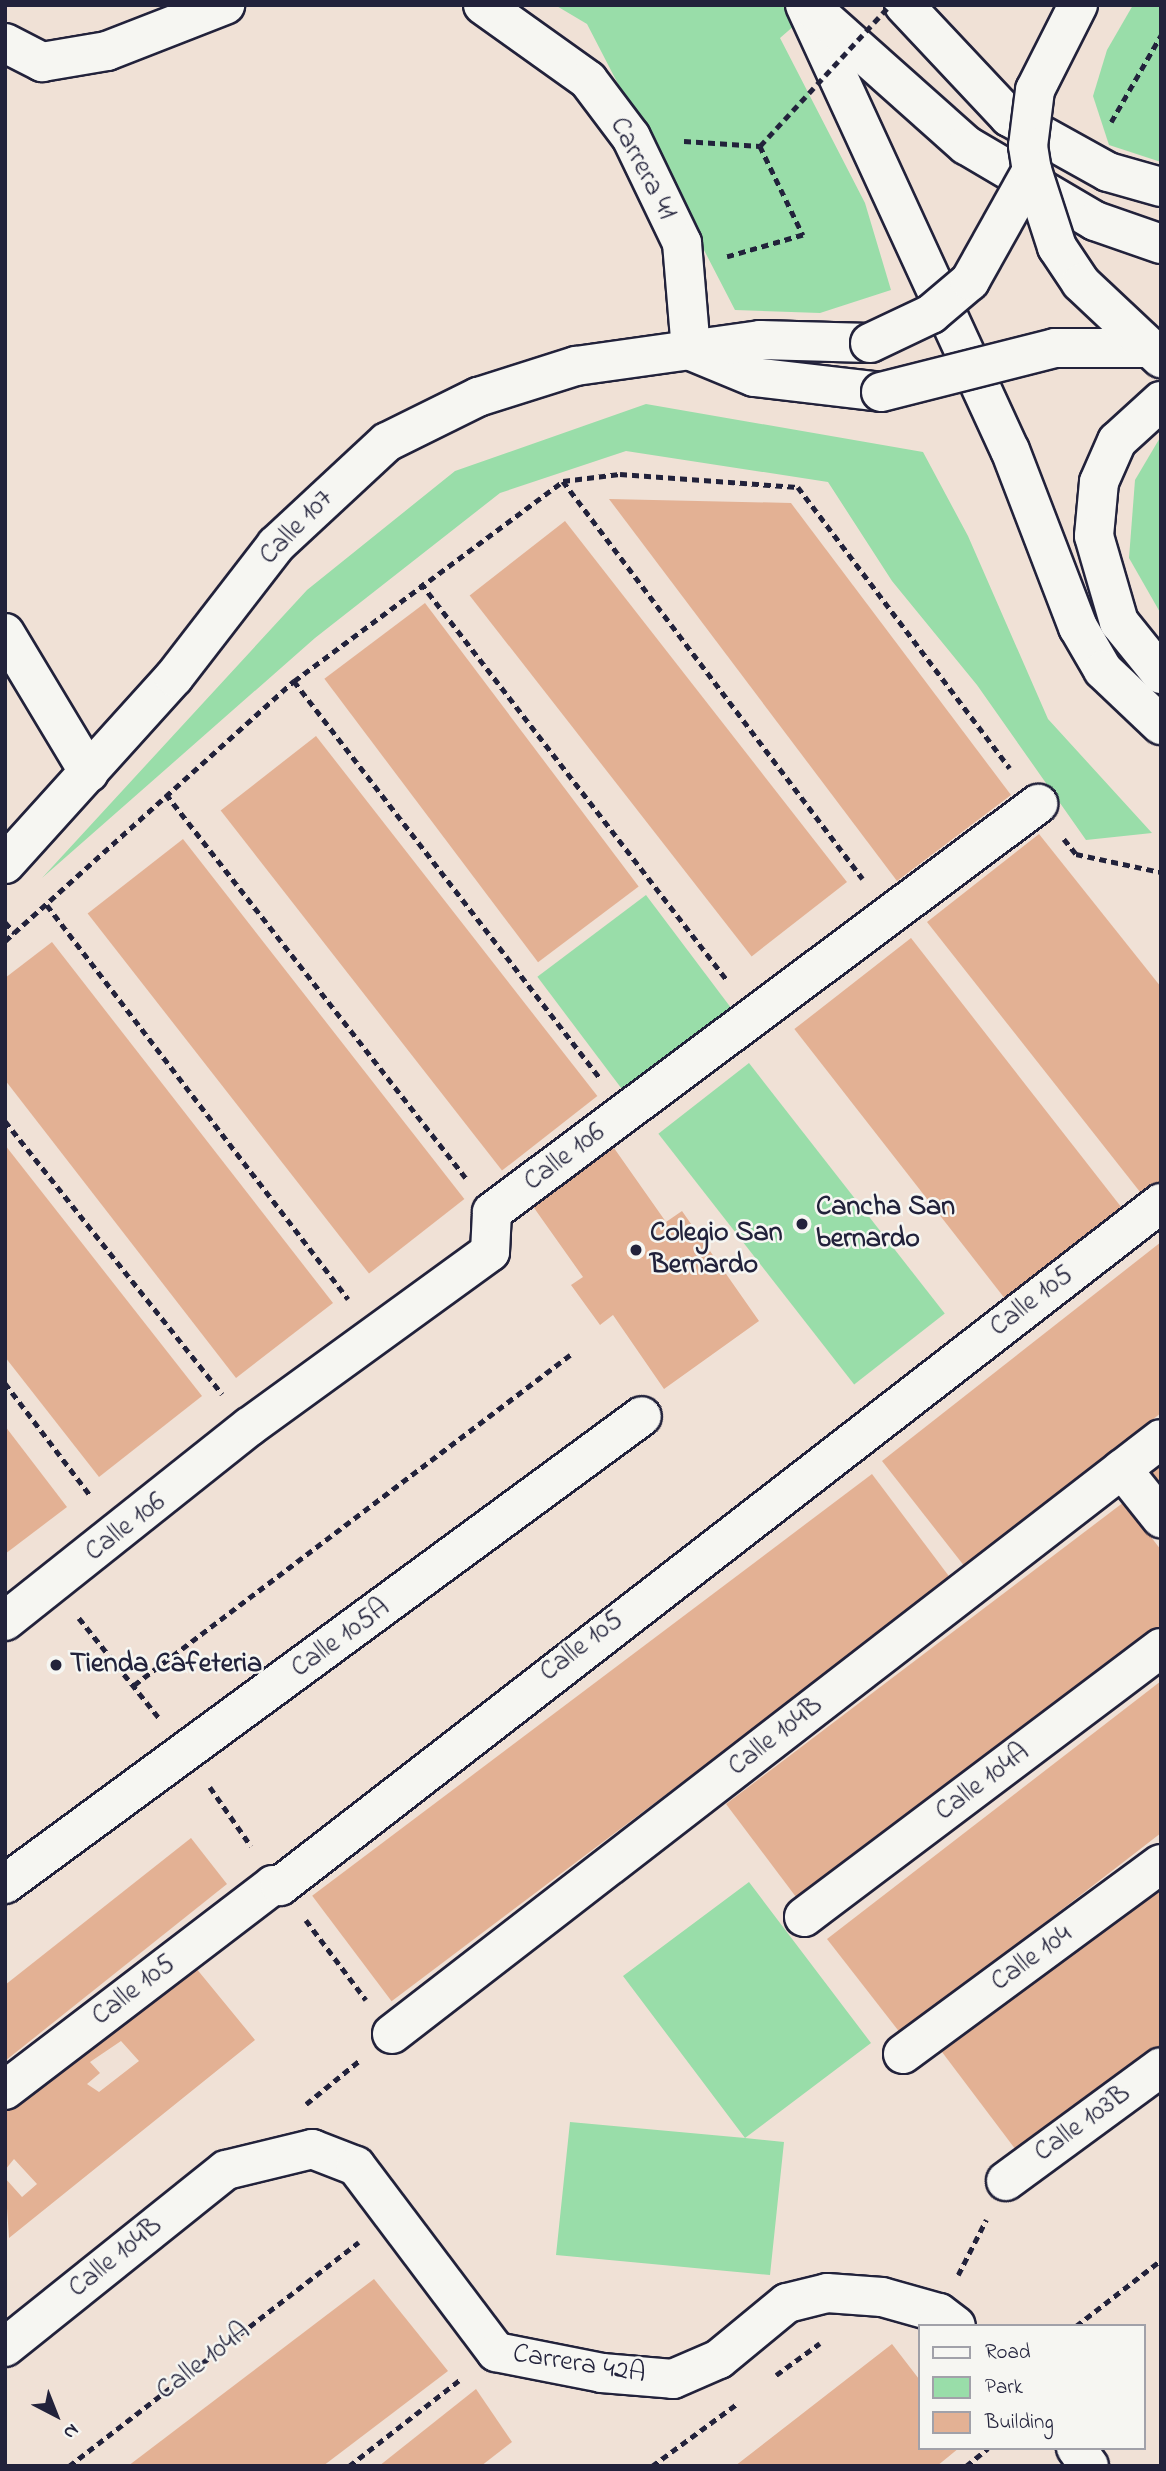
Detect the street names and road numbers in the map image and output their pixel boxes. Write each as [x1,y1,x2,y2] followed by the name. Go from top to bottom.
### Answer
[601,112,683,226] street label: Carrera 41
[253,483,341,573] street label: Calle 107
[518,1117,612,1199] street label: Calle 106
[984,1259,1080,1345] street label: Calle 105
[79,1486,173,1570] street label: Calle 106
[285,1592,397,1686] street label: Calle 105A
[534,1604,630,1690] street label: Calle 105
[722,1690,830,1784] street label: Calle 104B
[929,1737,1037,1829] street label: Calle 104A
[985,1918,1079,2000] street label: Calle 104
[86,1948,182,2034] street label: Calle 105
[1028,2078,1138,2170] street label: Calle 103B
[62,2210,170,2306] street label: Calle 104B
[150,2316,258,2408] street label: Calle 104A
[510,2338,648,2392] street label: Carrera 42A

